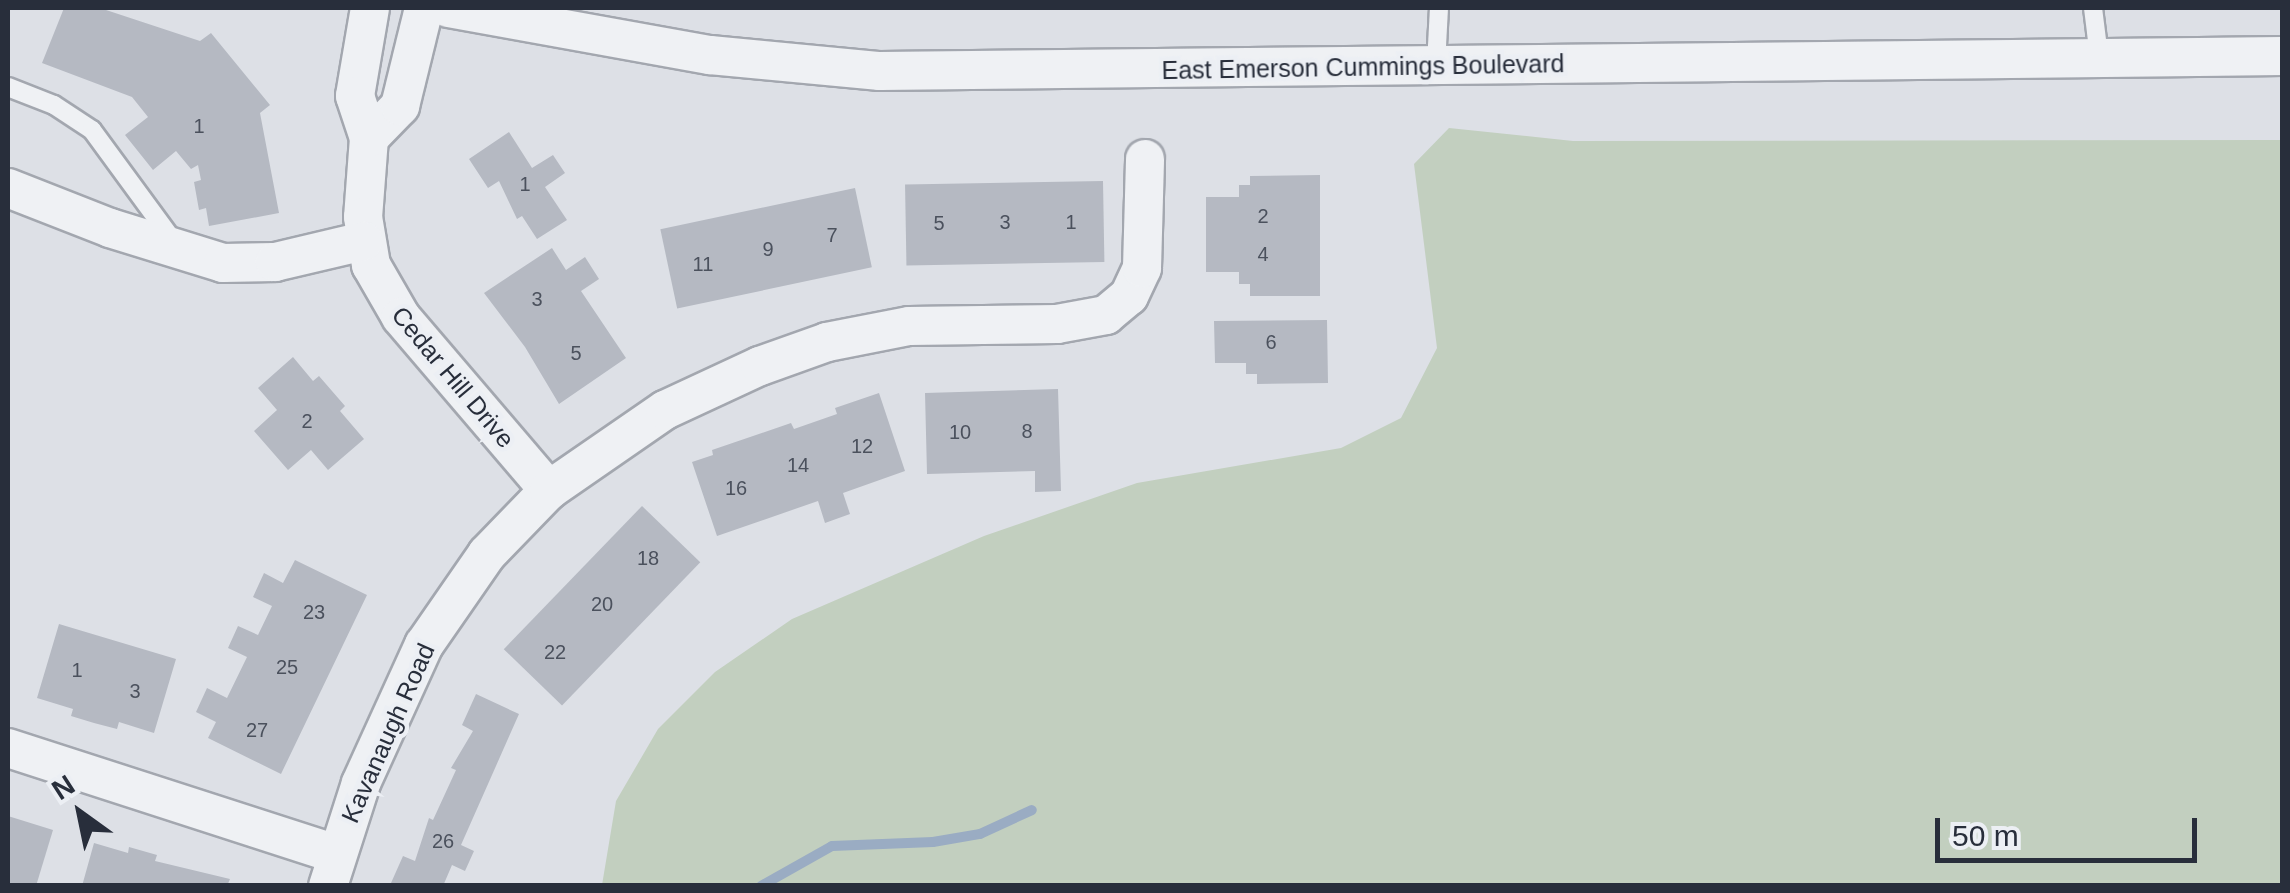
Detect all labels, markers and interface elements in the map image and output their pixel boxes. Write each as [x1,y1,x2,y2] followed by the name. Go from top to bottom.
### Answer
[1161,48,1565,86] street label: East Emerson Cummings Boulevard
[193,114,205,138] house number: 1
[519,172,531,196] house number: 1
[1257,204,1269,228] house number: 2
[999,210,1011,234] house number: 3
[1065,210,1077,234] house number: 1
[933,211,945,235] house number: 5
[826,223,838,247] house number: 7
[762,237,774,261] house number: 9
[1257,242,1269,266] house number: 4
[693,252,713,276] house number: 11
[531,287,543,311] house number: 3
[385,300,521,454] street label: Cedar Hill Drive
[1265,330,1277,354] house number: 6
[570,341,582,365] house number: 5
[301,409,313,433] house number: 2
[1021,419,1033,443] house number: 8
[949,420,971,444] house number: 10
[851,434,873,458] house number: 12
[787,453,809,477] house number: 14
[725,476,747,500] house number: 16
[637,546,659,570] house number: 18
[591,592,613,616] house number: 20
[303,600,325,624] house number: 23
[335,639,441,827] street label: Kavanaugh Road
[544,640,566,664] house number: 22
[276,655,298,679] house number: 25
[71,658,83,682] house number: 1
[129,679,141,703] house number: 3
[246,718,268,742] house number: 27
[30,763,130,863] north arrow
[46,769,80,806] text: N
[1940,798,2202,860] scale bar
[1952,819,2019,852] text: 50 m
[432,829,454,853] house number: 26

